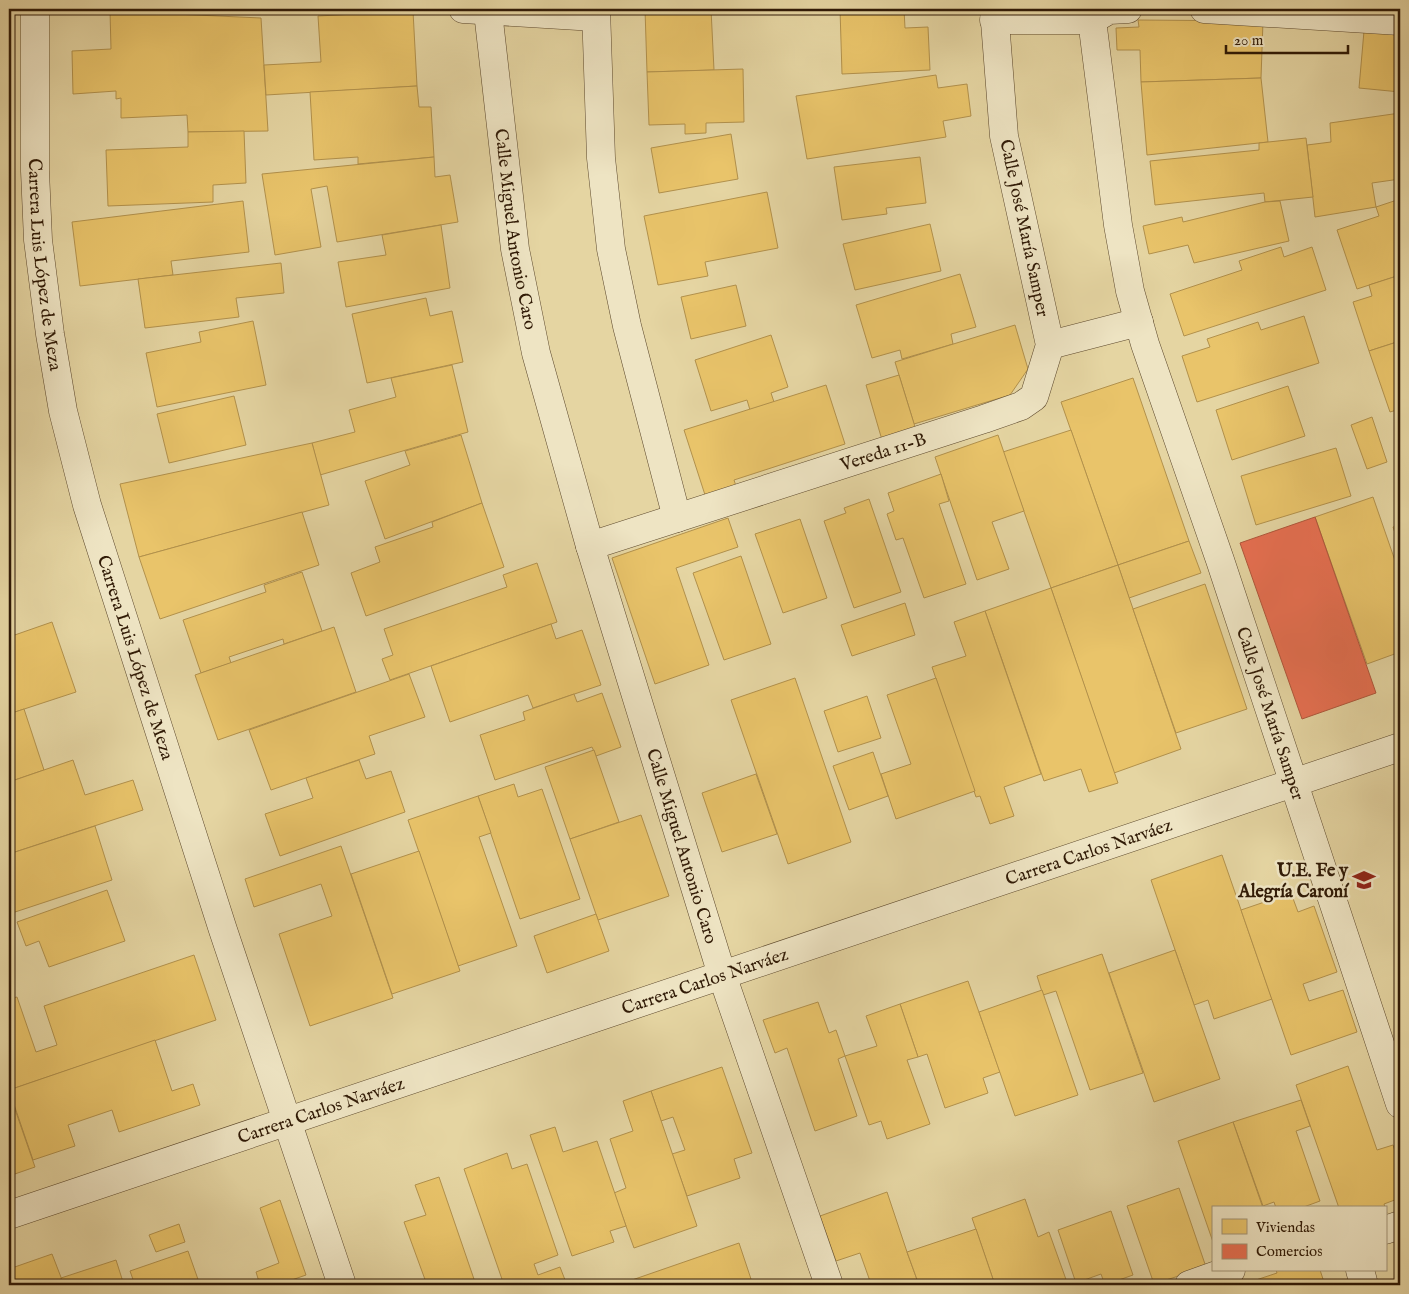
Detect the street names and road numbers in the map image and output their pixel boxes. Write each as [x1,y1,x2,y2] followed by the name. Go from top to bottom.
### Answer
[488,128,541,332] street label: Calle Miguel Antonio Caro
[993,137,1054,320] street label: Calle José María Samper
[22,158,66,373] street label: Carrera Luis López de Meza
[837,428,930,478] street label: Vereda 11-B
[91,553,178,763] street label: Carrera Luis López de Meza
[1230,624,1309,804] street label: Calle José María Samper
[640,746,722,947] street label: Calle Miguel Antonio Caro
[1003,815,1175,892] street label: Carrera Carlos Narváez
[619,944,791,1021] street label: Carrera Carlos Narváez
[235,1073,408,1150] street label: Carrera Carlos Narváez

